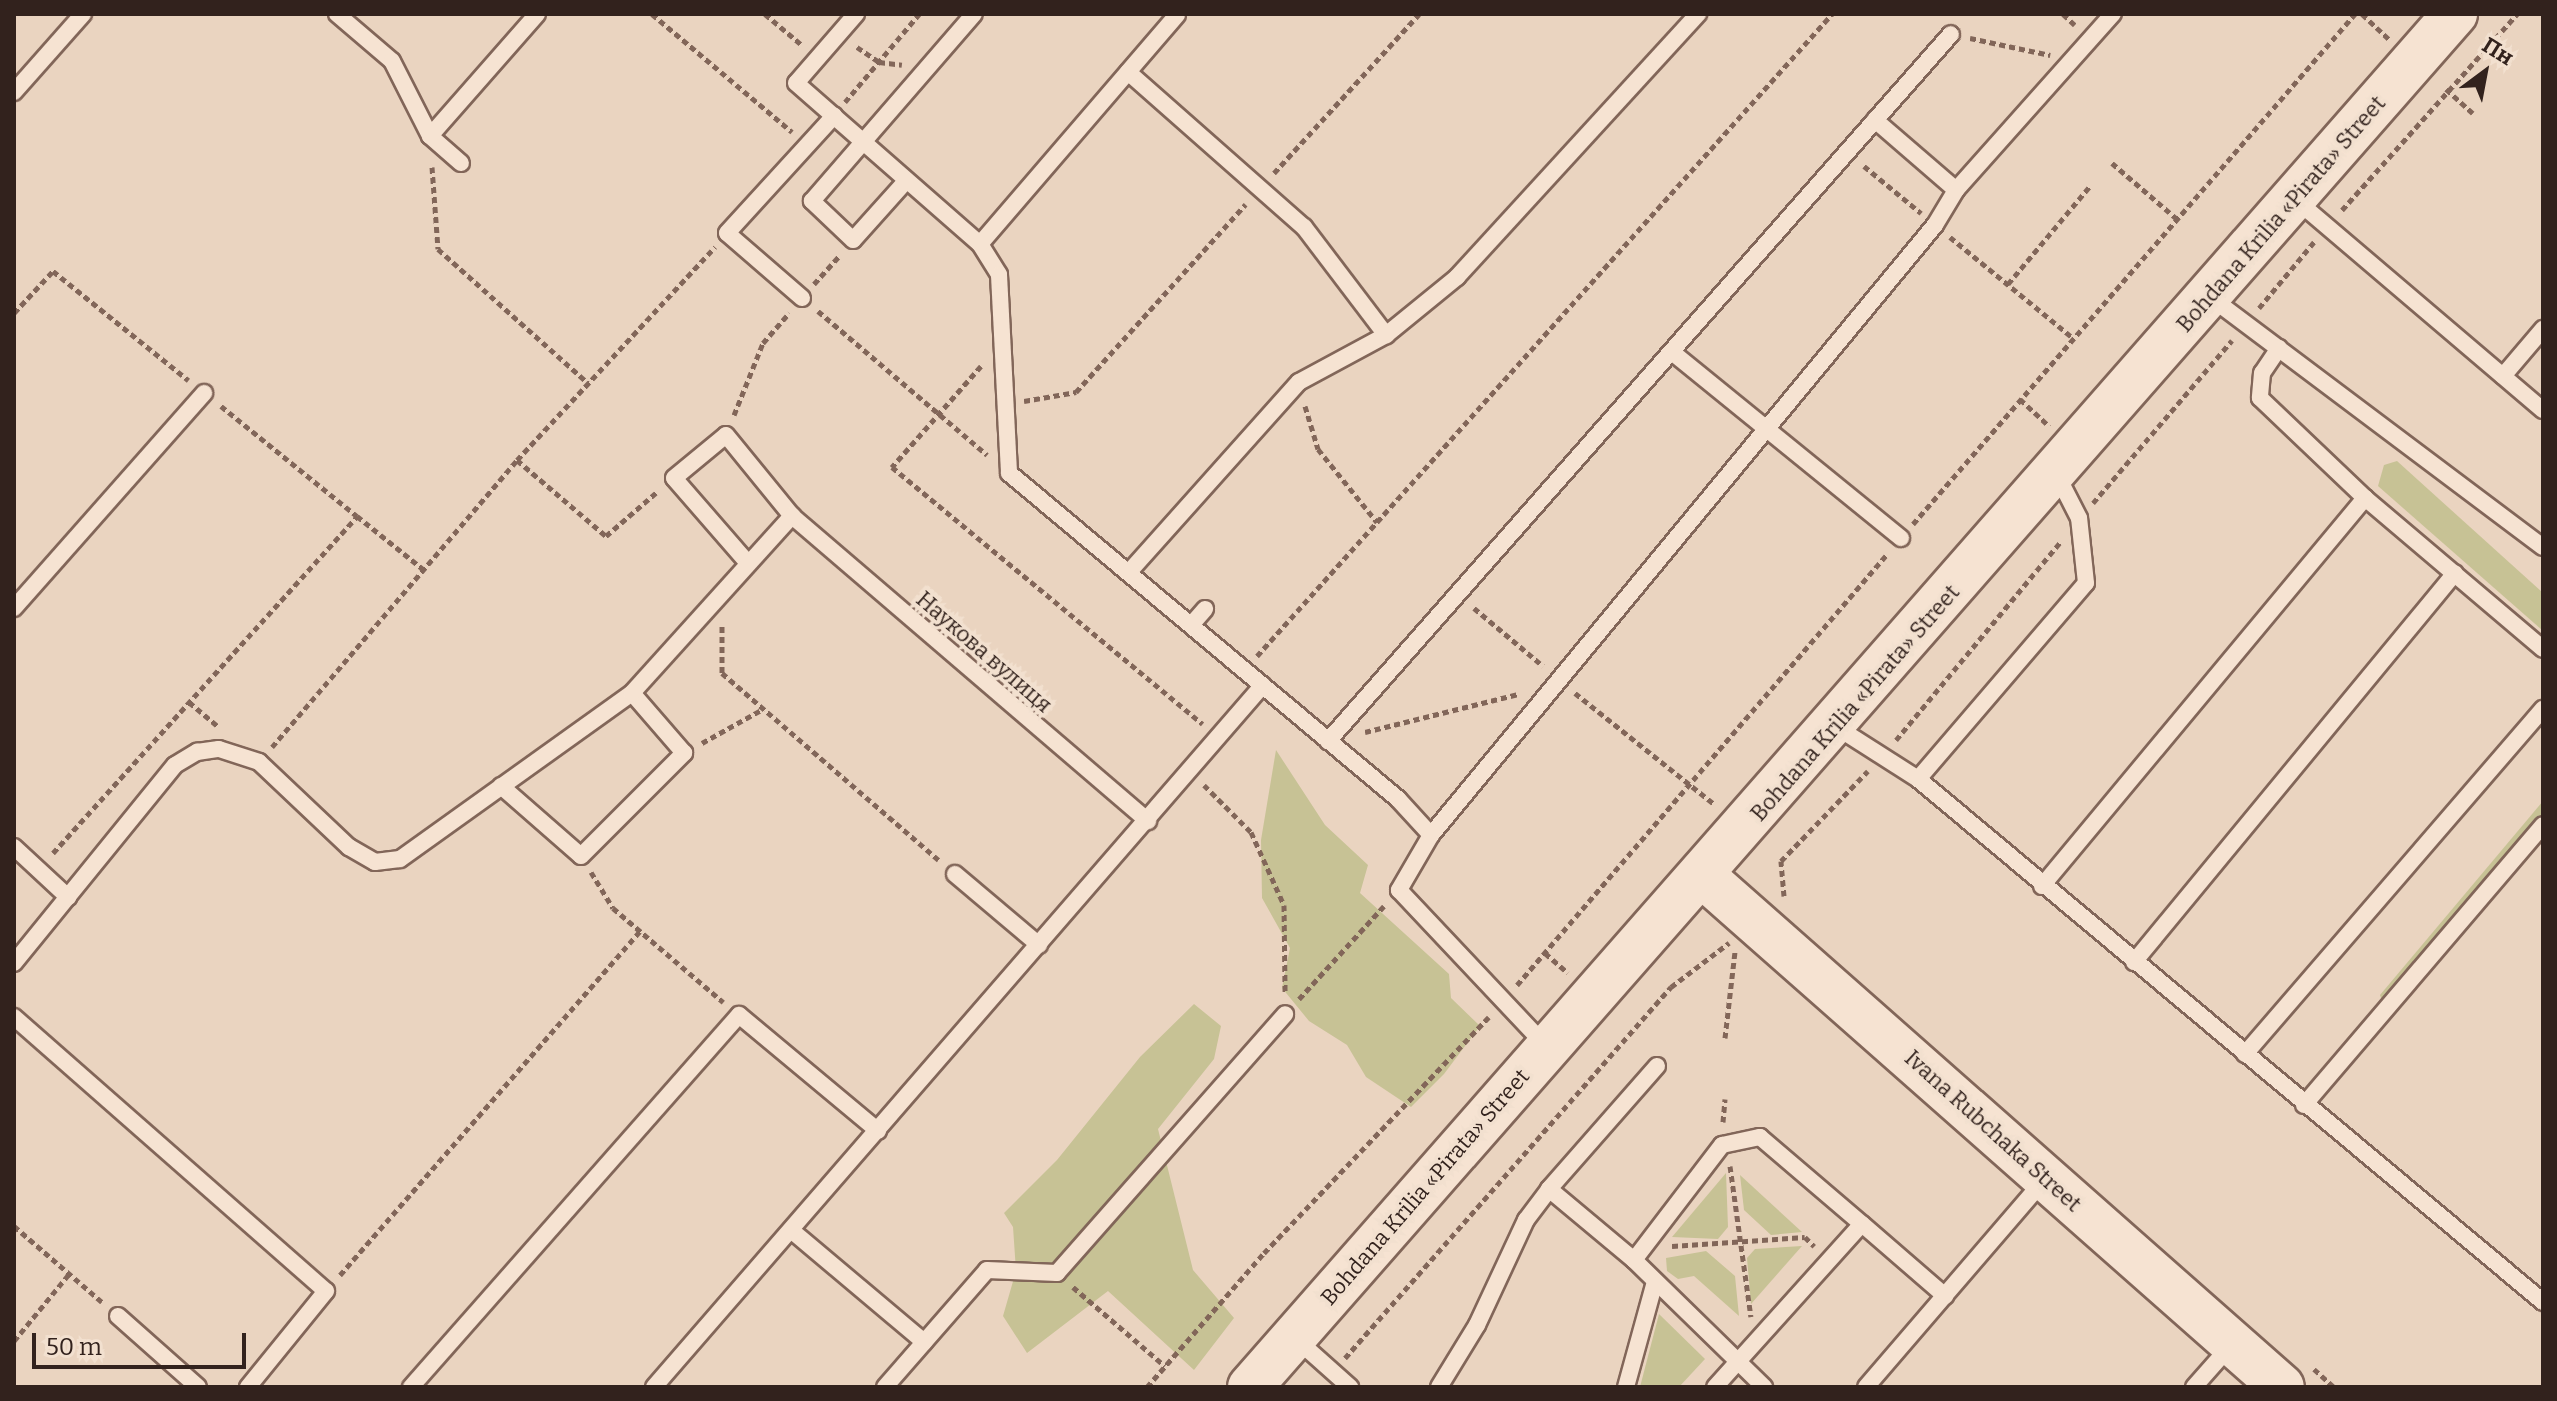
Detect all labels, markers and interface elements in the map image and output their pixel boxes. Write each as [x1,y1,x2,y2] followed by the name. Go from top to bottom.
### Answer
[2477,31,2519,71] text: Пн
[2445,32,2525,112] north arrow
[2171,90,2391,338] street label: Bohdana Krilia «Pirata» Street
[1745,579,1965,827] street label: Bohdana Krilia «Pirata» Street
[911,586,1057,718] street label: Наукова вулиця
[1899,1045,2087,1217] street label: Ivana Rubchaka Street
[1315,1063,1535,1311] street label: Bohdana Krilia «Pirata» Street
[36,1317,250,1367] scale bar
[46,1333,102,1361] text: 50 m

